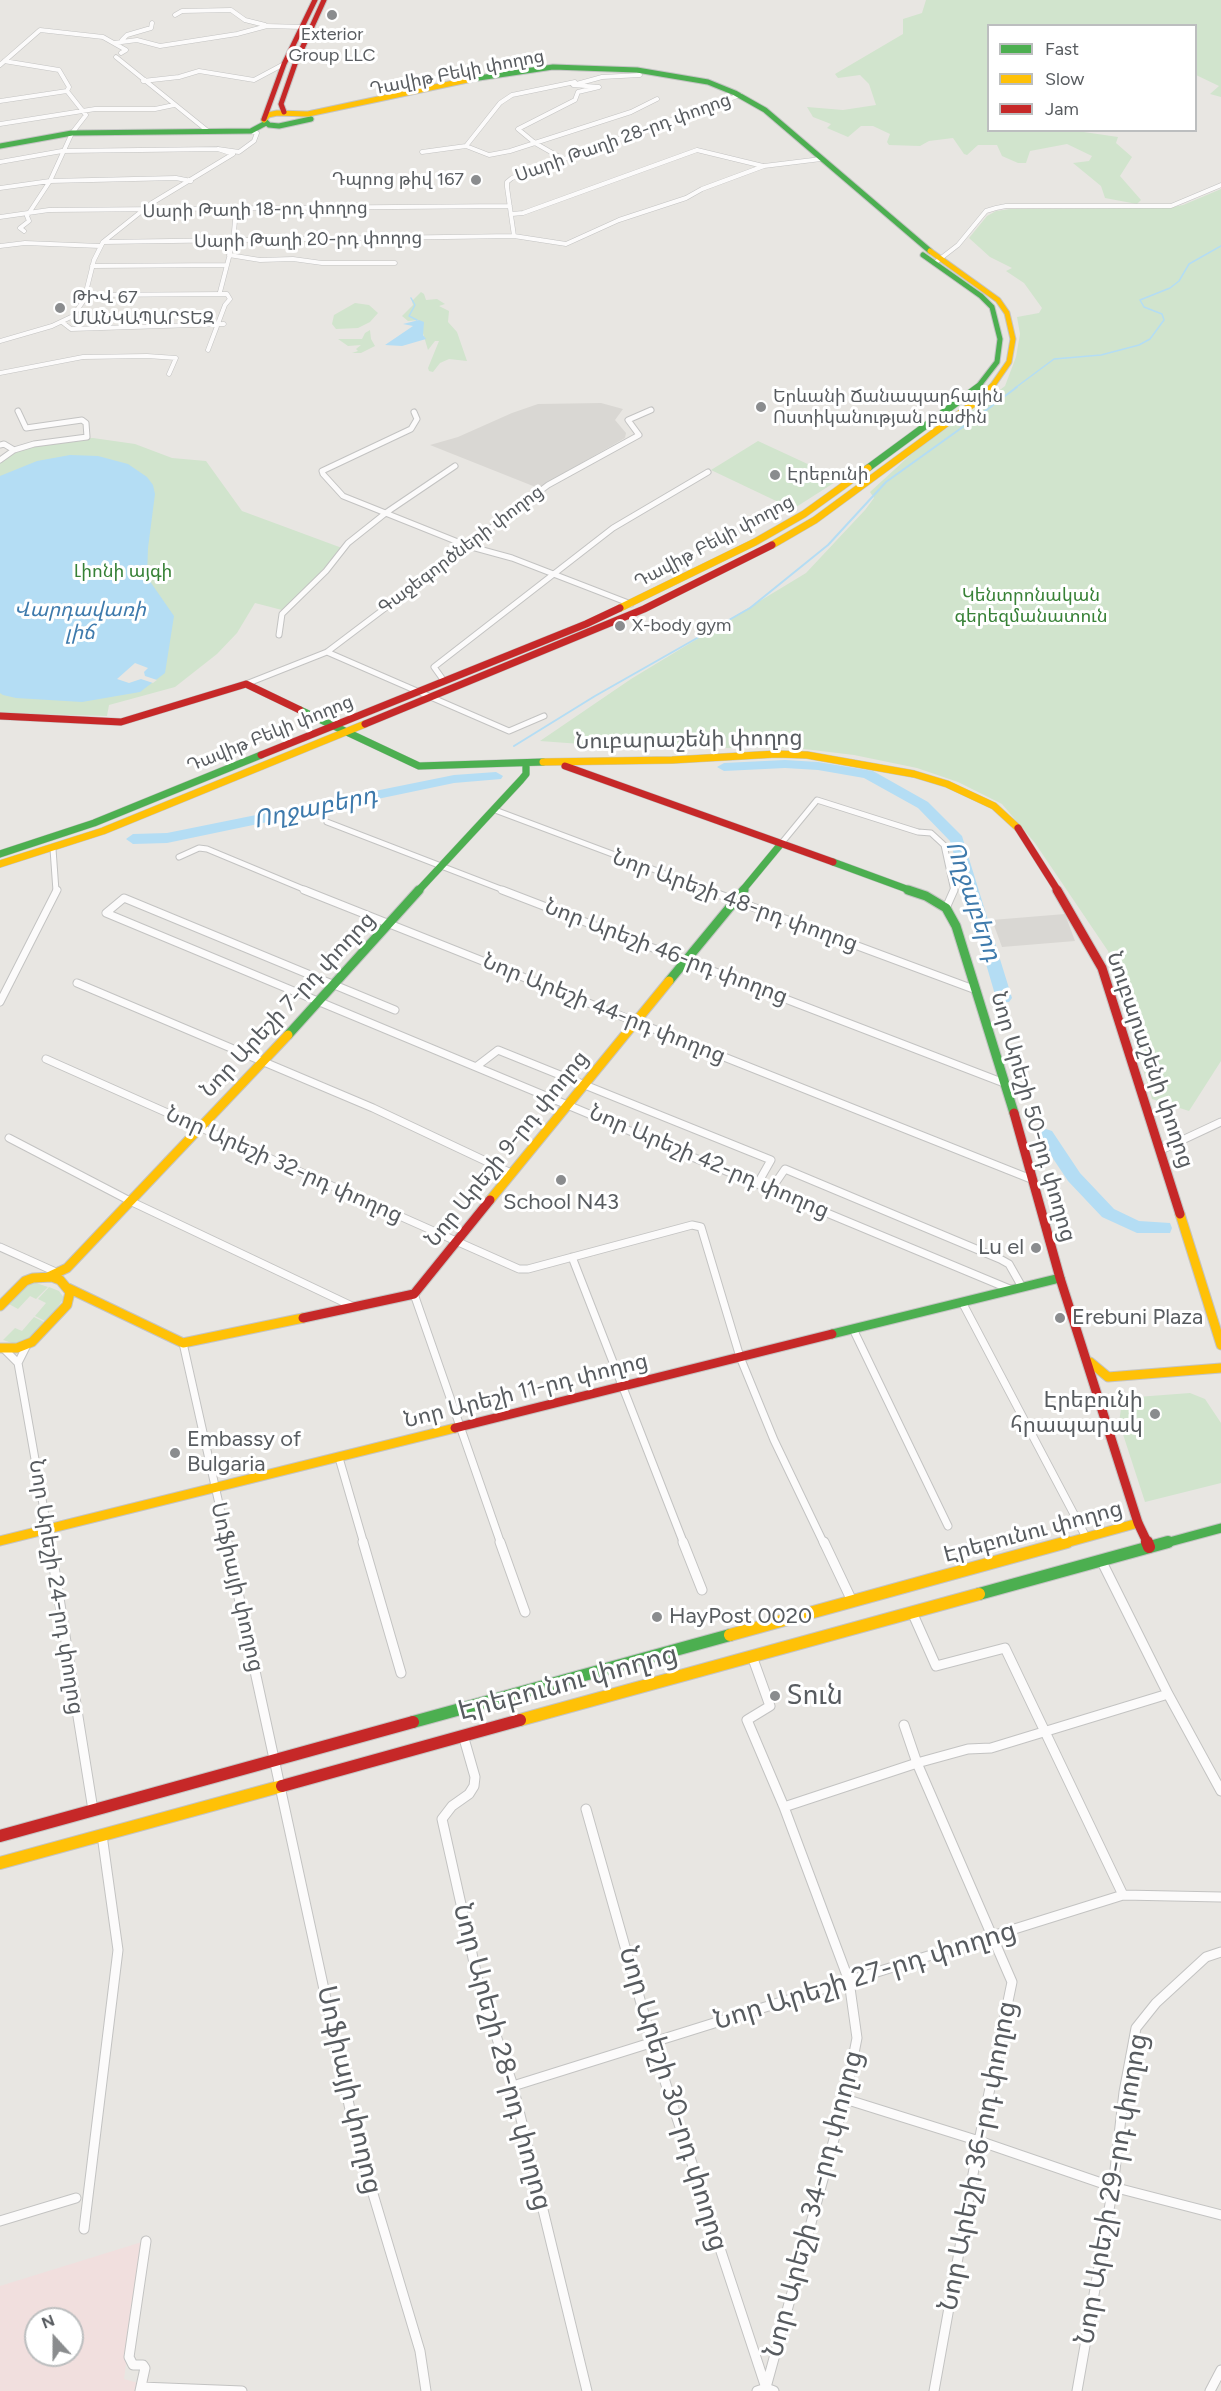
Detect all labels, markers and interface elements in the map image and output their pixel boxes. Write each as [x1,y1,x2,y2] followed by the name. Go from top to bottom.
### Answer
[325,8,339,22] marker: Exterior Group LLC
[288,24,376,66] place label: Exterior Group LLC
[987,24,1197,132] legend
[1045,38,1079,60] text: Fast
[368,45,546,101] street label: Դավիթ Բեկի փողոց
[1045,68,1084,90] text: Slow
[512,89,734,187] street label: Սարի Թաղի 28-րդ փողոց
[1045,98,1079,120] text: Jam
[332,169,464,191] place label: Դպրոց թիվ 167
[469,173,483,187] marker: Դպրոց թիվ 167
[142,197,368,223] street label: Սարի Թաղի 18-րդ փողոց
[194,227,422,253] street label: Սարի Թաղի 20-րդ փողոց
[72,287,215,330] place label: ԹԻՎ 67 ՄԱՆԿԱՊԱՐՏԵԶ
[53,301,67,315] marker: ԹԻՎ 67 ՄԱՆԿԱՊԱՐՏԵԶ
[773,386,1003,428] place label: Երևանի Ճանապարհային Ոստիկանության բաժին
[754,400,768,414] marker: Երևանի Ճանապարհային Ոստիկանության բաժին
[787,464,868,486] place label: Էրեբունի
[768,468,782,482] marker: Էրեբունի
[374,481,548,619] street label: Գաջեգործների փողոց
[631,491,797,593] street label: Դավիթ Բեկի փողոց
[74,561,172,583] park label: Լիոնի այգի
[954,585,1108,628] park label: Կենտրոնական գերեզմանատուն
[14,598,146,645] water label: Վարդավառի լիճ
[632,615,731,637] place label: X-body gym
[613,619,627,633] marker: X-body gym
[184,691,356,777] street label: Դավիթ Բեկի փողոց
[575,725,803,755] street label: Նուբարաշենի փողոց
[251,781,379,835] water label: Ողջաբերդ
[939,837,1007,965] water label: Ողջաբերդ
[609,844,861,958] street label: Նոր Արեշի 48-րդ փողոց
[541,893,791,1011] street label: Նոր Արեշի 46-րդ փողոց
[195,907,381,1103] street label: Նոր Արեշի 7-րդ փողոց
[479,948,729,1070] street label: Նոր Արեշի 44-րդ փողոց
[1101,948,1199,1172] street label: Նուբարաշենի փողոց
[985,989,1081,1245] street label: Նոր Արեշի 50-րդ փողոց
[420,1046,594,1252] street label: Նոր Արեշի 9-րդ փողոց
[585,1099,833,1225] street label: Նոր Արեշի 42-րդ փողոց
[162,1101,406,1229] street label: Նոր Արեշի 32-րդ փողոց
[554,1173,568,1187] marker: School N43
[503,1190,619,1216] place label: School N43
[978,1235,1024,1261] place label: Lu el
[1029,1241,1043,1255] marker: Lu el
[1072,1305,1203,1331] place label: Erebuni Plaza
[1053,1311,1067,1325] marker: Erebuni Plaza
[401,1348,651,1434] street label: Նոր Արեշի 11-րդ փողոց
[1010,1388,1143,1440] place label: Էրեբունի հրապարակ
[1148,1407,1162,1421] marker: Էրեբունի հրապարակ
[187,1427,301,1478] place label: Embassy of Bulgaria
[168,1446,182,1460] marker: Embassy of Bulgaria
[23,1457,89,1717] street label: Նոր Արեշի 24-րդ փողոց
[941,1495,1125,1569] street label: Էրեբունու փողոց
[205,1500,269,1674] street label: Սոֆիայի փողոց
[669,1604,812,1630] place label: HayPost 0020
[650,1610,664,1624] marker: HayPost 0020
[455,1638,681,1728] street label: Էրեբունու փողոց
[787,1680,843,1712] place label: Տուն
[768,1689,782,1703] marker: Տուն
[445,1900,559,2214] street label: Նոր Արեշի 28-րդ փողոց
[710,1915,1020,2037] street label: Նոր Արեշի 27-րդ փողոց
[611,1943,735,2255] street label: Նոր Արեշի 30-րդ փողոց
[309,1983,389,2197] street label: Սոֆիայի փողոց
[932,1998,1024,2314] street label: Նոր Արեշի 36-րդ փողոց
[1069,2031,1155,2347] street label: Նոր Արեշի 29-րդ փողոց
[757,2047,871,2361] street label: Նոր Արեշի 34-րդ փողոց
[24,2307,84,2367] north arrow
[39,2311,57,2333] text: N

